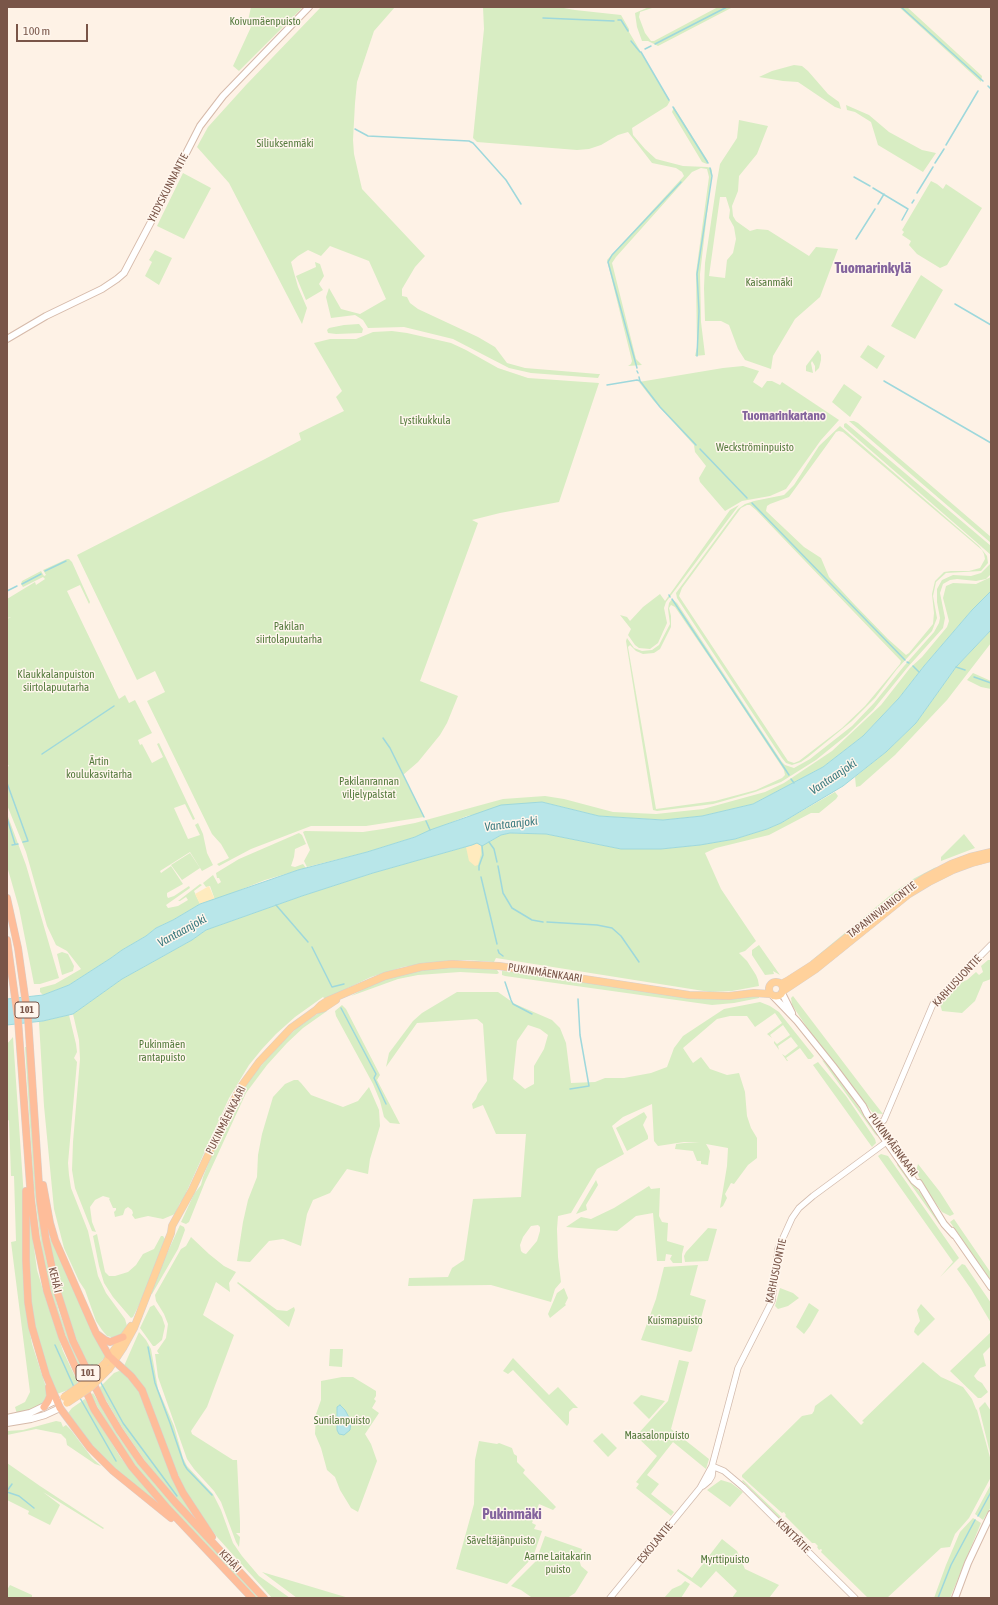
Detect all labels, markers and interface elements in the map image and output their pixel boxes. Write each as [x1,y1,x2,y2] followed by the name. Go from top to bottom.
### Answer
[229,15,301,29] park label: Koivumäenpuisto
[18,16,90,42] scale bar
[23,24,50,38] text: 100 m
[256,137,314,151] park label: Siliuksenmäki
[145,151,191,225] street label: YHDYSKUNNANTIE
[835,259,911,277] district label: Tuomarinkylä
[745,276,793,290] park label: Kaisanmäki
[742,408,826,424] district label: Tuomarinkartano
[399,414,451,428] park label: Lystikukkula
[716,441,794,455] park label: Weckströminpuisto
[256,620,322,646] park label: Pakilan siirtolapuutarha
[17,668,95,694] park label: Klaukkalanpuiston siirtolapuutarha
[66,755,132,781] park label: Ärtin koulukasvitarha
[807,756,859,798] water label: Vantaanjoki
[339,775,399,801] park label: Pakilanrannan viljelypalstat
[484,814,538,834] water label: Vantaanjoki
[845,879,919,941] street label: TAPANINVAINIONTIE
[155,912,209,950] water label: Vantaanjoki
[930,953,984,1009] street label: KARHUSUONTIE
[507,961,583,985] street label: PUKINMÄENKAARI
[15,1002,39,1018] road number: 101
[139,1038,185,1064] park label: Pukinmäen rantapuisto
[203,1084,249,1156] street label: PUKINMÄENKAARI
[866,1111,920,1179] street label: PUKINMÄENKAARI
[763,1238,789,1304] street label: KARHUSUONTIE
[45,1266,65,1294] street label: KEHÄ I
[647,1314,703,1328] park label: Kuismapuisto
[76,1365,100,1381] road number: 101
[314,1414,370,1428] park label: Sunilanpuisto
[624,1429,690,1443] park label: Maasalonpuisto
[482,1505,542,1523] district label: Pukinmäki
[773,1516,813,1556] street label: KENTTÄTIE
[634,1520,676,1566] street label: ESKOLANTIE
[467,1534,535,1548] park label: Säveltäjänpuisto
[216,1547,244,1575] street label: KEHÄ I
[525,1550,591,1576] park label: Aarne Laitakarin puisto
[700,1553,750,1567] park label: Myrttipuisto

